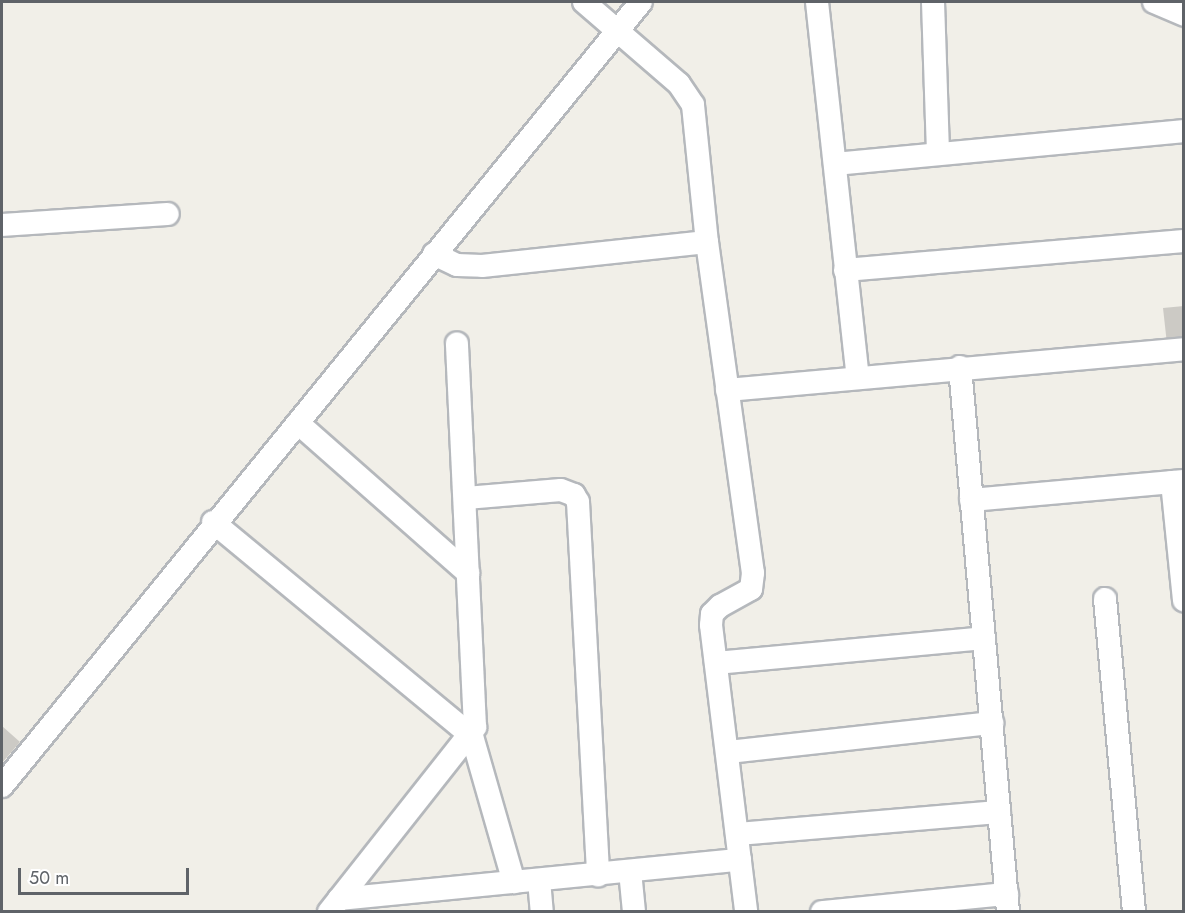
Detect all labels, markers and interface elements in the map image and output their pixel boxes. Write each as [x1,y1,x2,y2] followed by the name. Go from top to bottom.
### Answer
[21,856,192,894] scale bar
[29,865,69,891] text: 50 m

